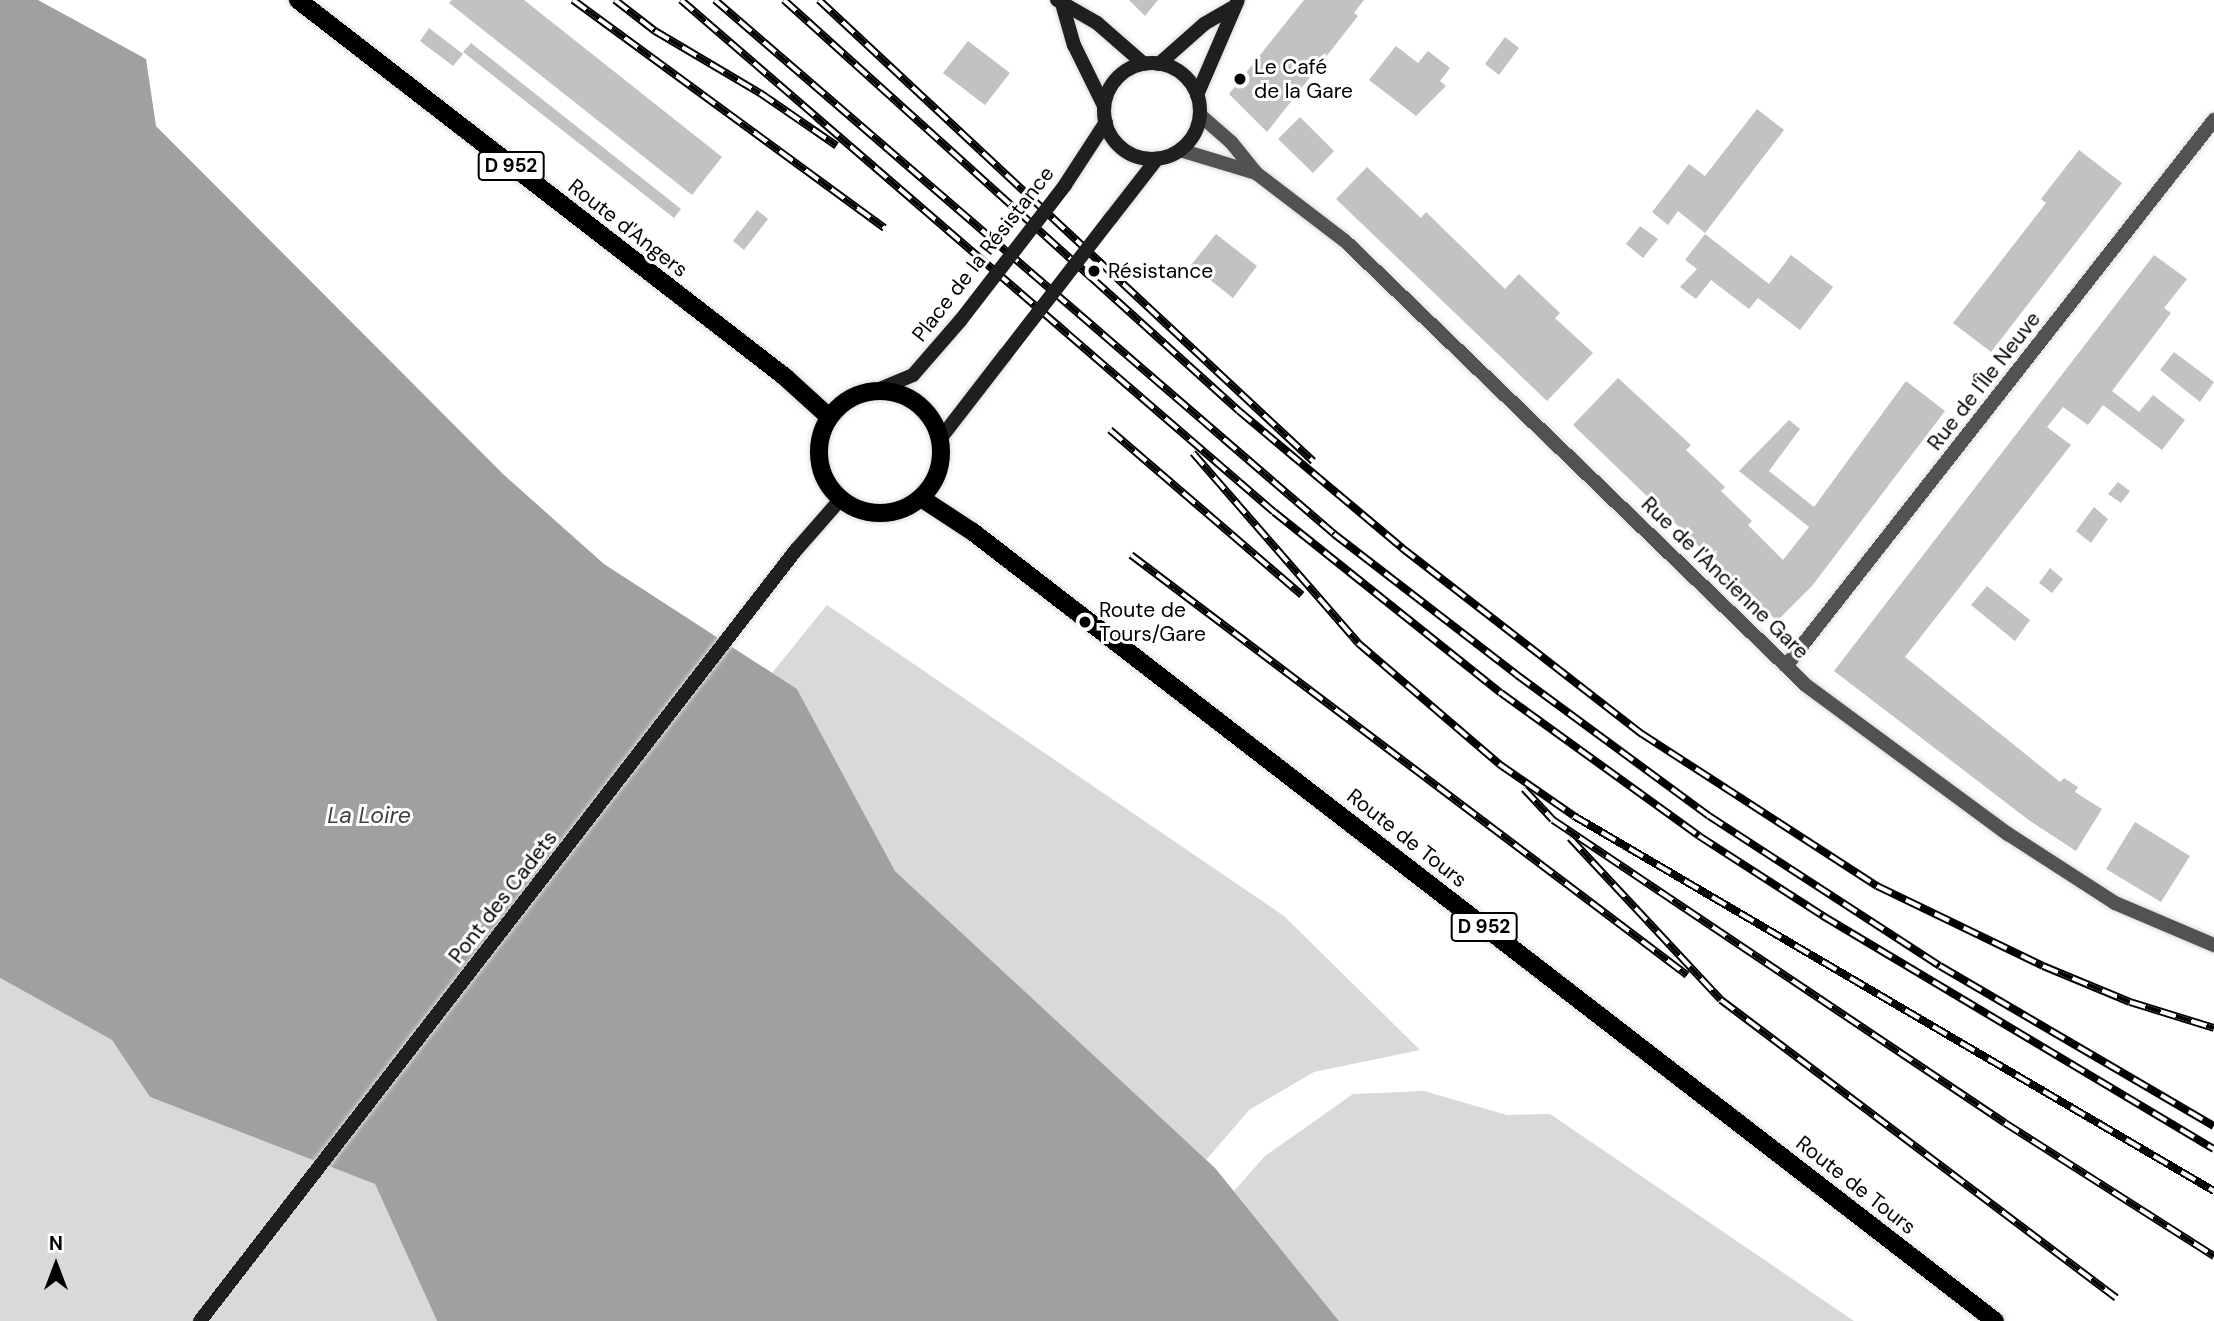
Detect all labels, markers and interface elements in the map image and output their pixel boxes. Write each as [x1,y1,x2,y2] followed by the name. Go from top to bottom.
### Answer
[1254,54,1353,104] place label: Le Café de la Gare
[1232,71,1248,87] marker: Le Café de la Gare
[476,150,546,182] road number: D 952
[907,161,1059,347] street label: Place de la Résistance
[563,174,693,282] street label: Route d'Angers
[1108,258,1213,284] place label: Résistance
[1086,263,1102,279] marker: Résistance
[1922,307,2046,455] street label: Rue de l'Île Neuve
[1636,492,1814,664] street label: Rue de l'Ancienne Gare
[1099,597,1206,647] place label: Route de Tours/Gare
[1077,614,1093,630] marker: Route de Tours/Gare
[1342,783,1472,893] street label: Route de Tours
[327,801,411,829] water label: La Loire
[443,826,563,968] street label: Pont des Cadets
[1449,911,1519,942] road number: D 952
[1791,1130,1921,1240] street label: Route de Tours
[21,1230,91,1300] north arrow
[49,1231,63,1256] text: N

